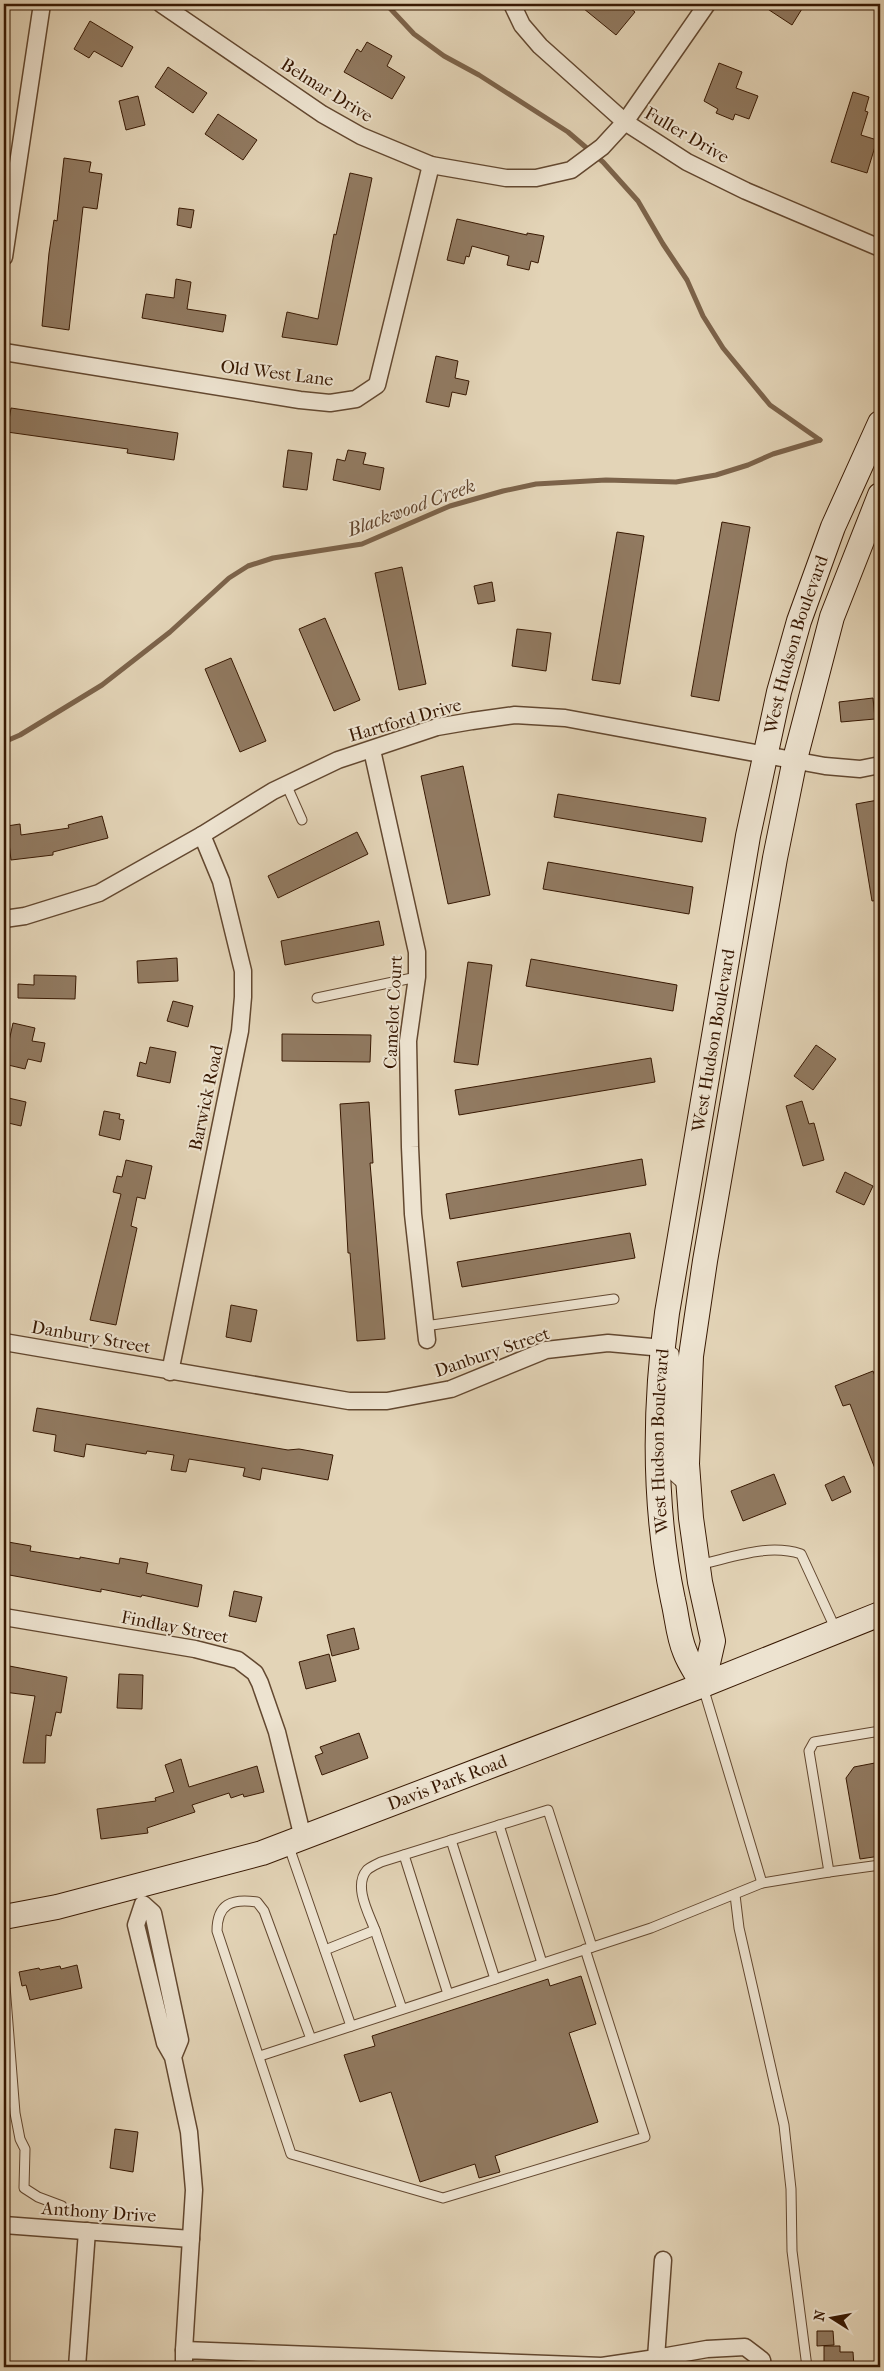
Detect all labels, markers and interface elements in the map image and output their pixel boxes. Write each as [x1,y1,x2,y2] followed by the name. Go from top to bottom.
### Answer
[277,54,377,127] street label: Belmar Drive
[641,103,733,168] street label: Fuller Drive
[219,356,335,391] street label: Old West Lane
[344,475,478,542] water label: Blackwood Creek
[760,552,833,737] street label: West Hudson Boulevard
[346,694,464,747] street label: Hartford Drive
[688,947,740,1135] street label: West Hudson Boulevard
[380,954,407,1069] street label: Camelot Court
[185,1043,228,1153] street label: Barwick Road
[30,1317,153,1358] street label: Danbury Street
[432,1323,553,1382] street label: Danbury Street
[648,1348,674,1536] street label: West Hudson Boulevard
[119,1607,231,1648] street label: Findlay Street
[384,1751,510,1815] street label: Davis Park Road
[40,2198,157,2227] street label: Anthony Drive
[806,2294,856,2344] north arrow
[810,2308,829,2322] text: N

